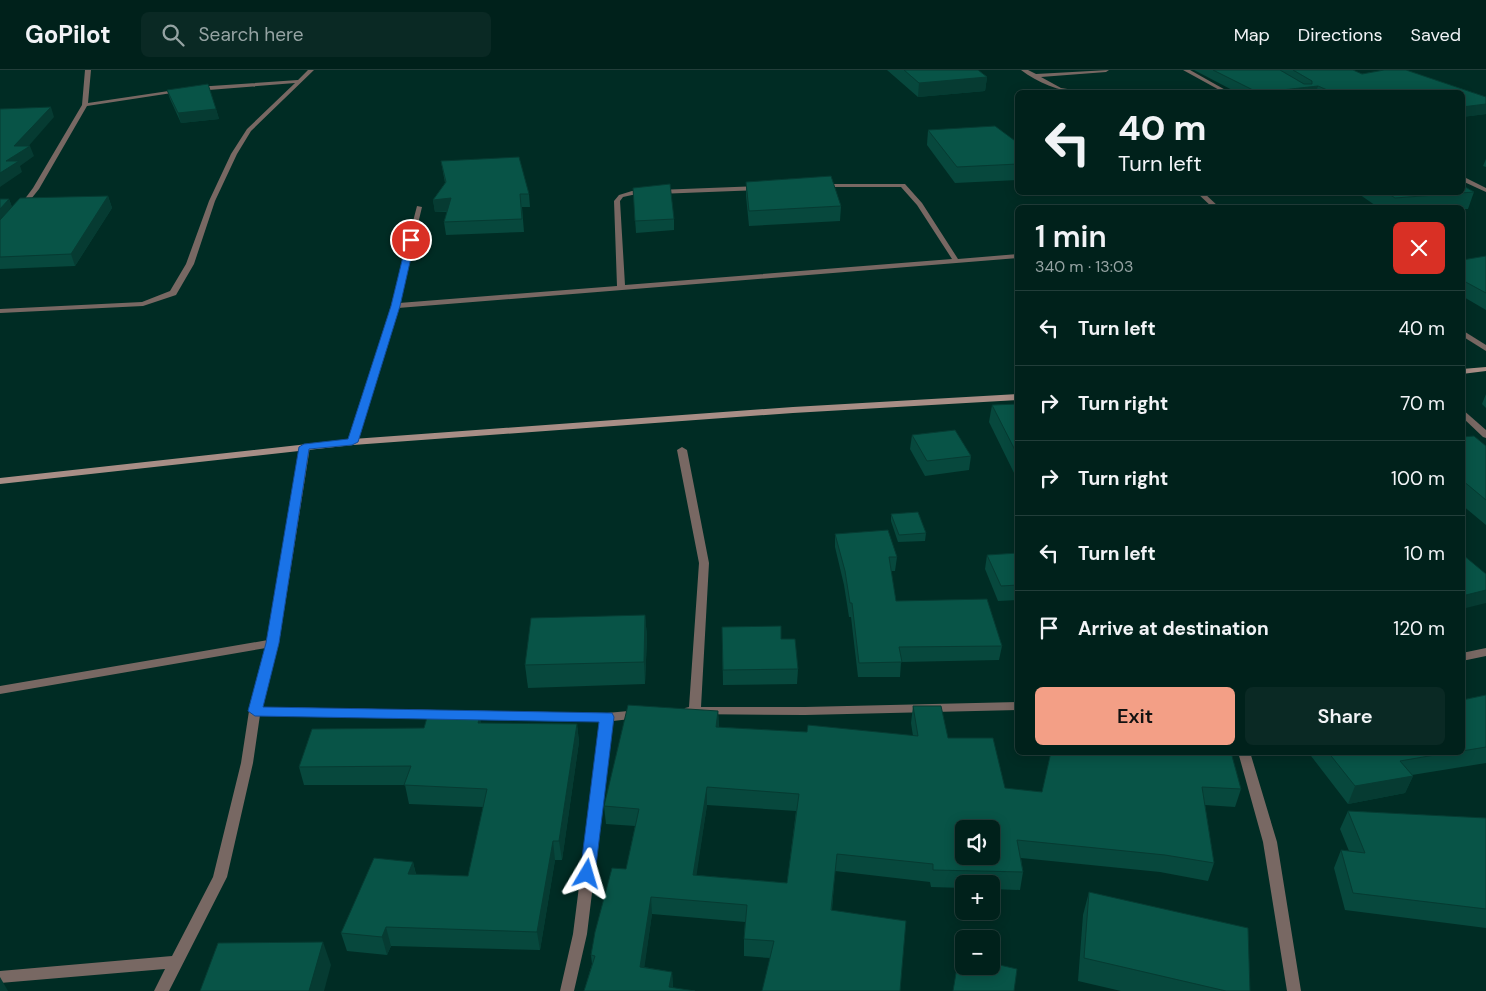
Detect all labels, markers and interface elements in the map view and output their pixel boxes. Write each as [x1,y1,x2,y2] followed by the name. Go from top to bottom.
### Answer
[141,12,491,57] search box
[25,19,111,50] text: GoPilot
[159,21,187,49] icon: search
[199,22,303,47] text: Search here
[1234,23,1270,47] text: Map
[1298,23,1383,47] text: Directions
[1411,23,1461,47] text: Saved
[1118,105,1207,151] text: 40 m
[1035,110,1100,175] icon: left
[1118,149,1202,178] text: Turn left
[1035,217,1107,256] text: 1 min
[390,219,432,261] pin
[1393,222,1445,274] button: close
[397,226,425,254] icon: arrive
[1035,256,1133,277] text: 340 m · 13:03
[1035,314,1063,342] icon: left
[1078,316,1156,341] text: Turn left
[1398,316,1445,341] text: 40 m
[1035,389,1063,417] icon: right
[1078,391,1168,416] text: Turn right
[1400,391,1445,416] text: 70 m
[1035,464,1063,492] icon: right
[1078,466,1168,491] text: Turn right
[1391,466,1445,491] text: 100 m
[1035,539,1063,567] icon: left
[1078,541,1156,566] text: Turn left
[1404,541,1445,566] text: 10 m
[1035,614,1063,642] icon: arrive
[1078,616,1269,641] text: Arrive at destination
[1393,616,1445,641] text: 120 m
[1035,687,1235,745] button: Exit
[1245,687,1445,745] button: Share
[955,820,1000,975] map controls
[955,820,1000,865] button: sound
[560,847,612,899] position arrow
[955,875,1000,920] button: +
[955,930,1000,975] button: −

